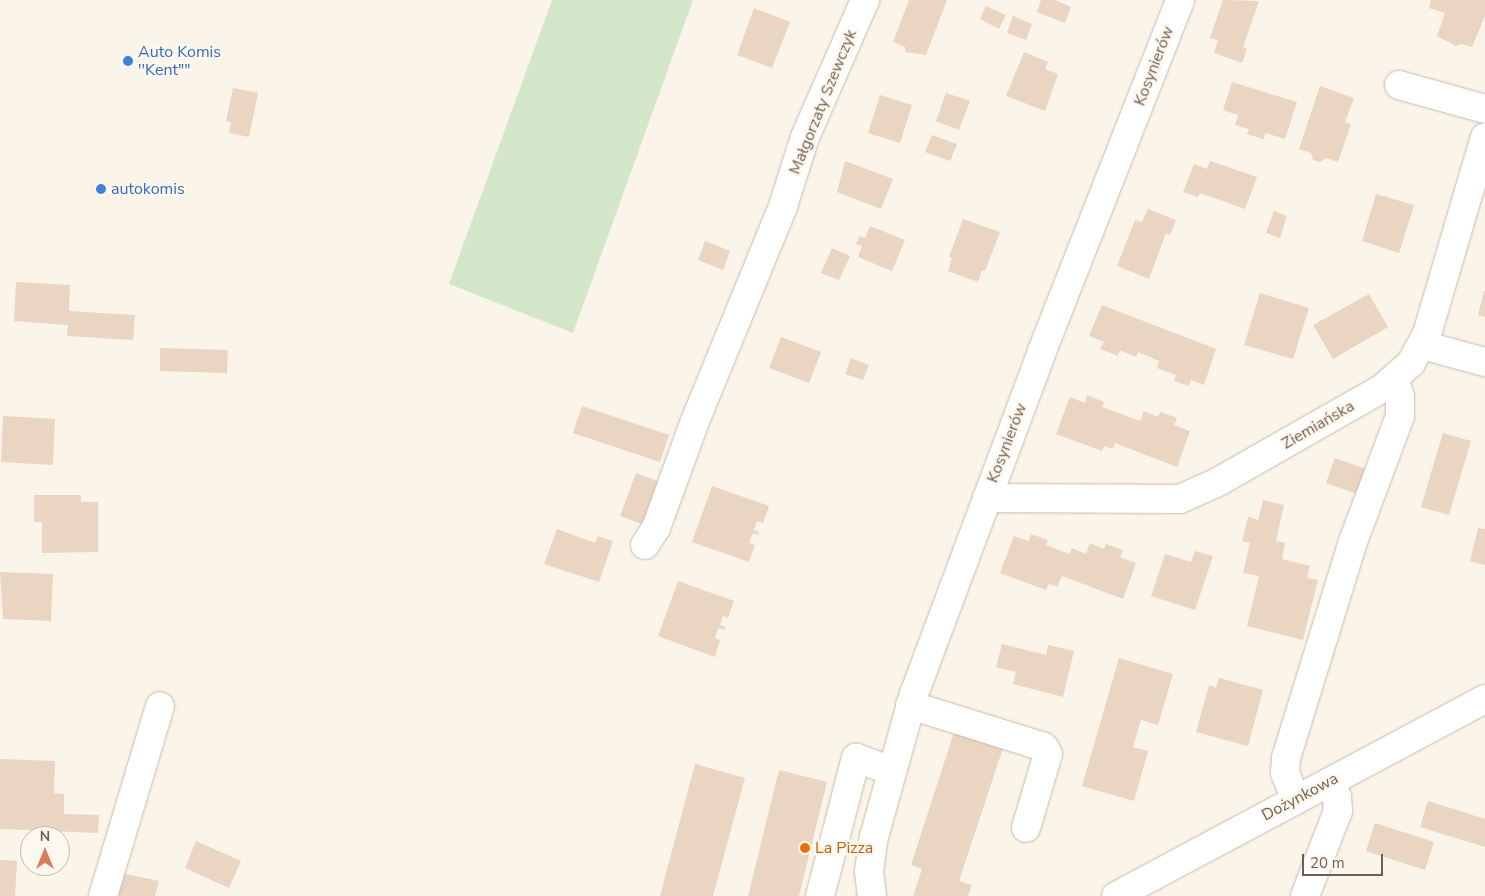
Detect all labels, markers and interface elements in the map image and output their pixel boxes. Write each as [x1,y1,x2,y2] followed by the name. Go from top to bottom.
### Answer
[1130,24,1178,108] street label: Kosynierów
[785,27,861,177] street label: Małgorzaty Szewczyk
[138,42,221,80] place label: Auto Komis ''Kent""
[122,55,134,67] marker: Auto Komis ''Kent""
[111,179,185,199] place label: autokomis
[95,183,107,195] marker: autokomis
[1278,397,1358,453] street label: Ziemiańska
[983,401,1031,485] street label: Kosynierów
[1259,769,1341,825] street label: Dożynkowa
[20,826,70,876] north arrow
[40,827,50,846] text: N
[815,838,873,858] place label: La Pizza
[799,842,811,854] marker: La Pizza
[1305,844,1386,876] scale bar
[1310,853,1345,873] text: 20 m

